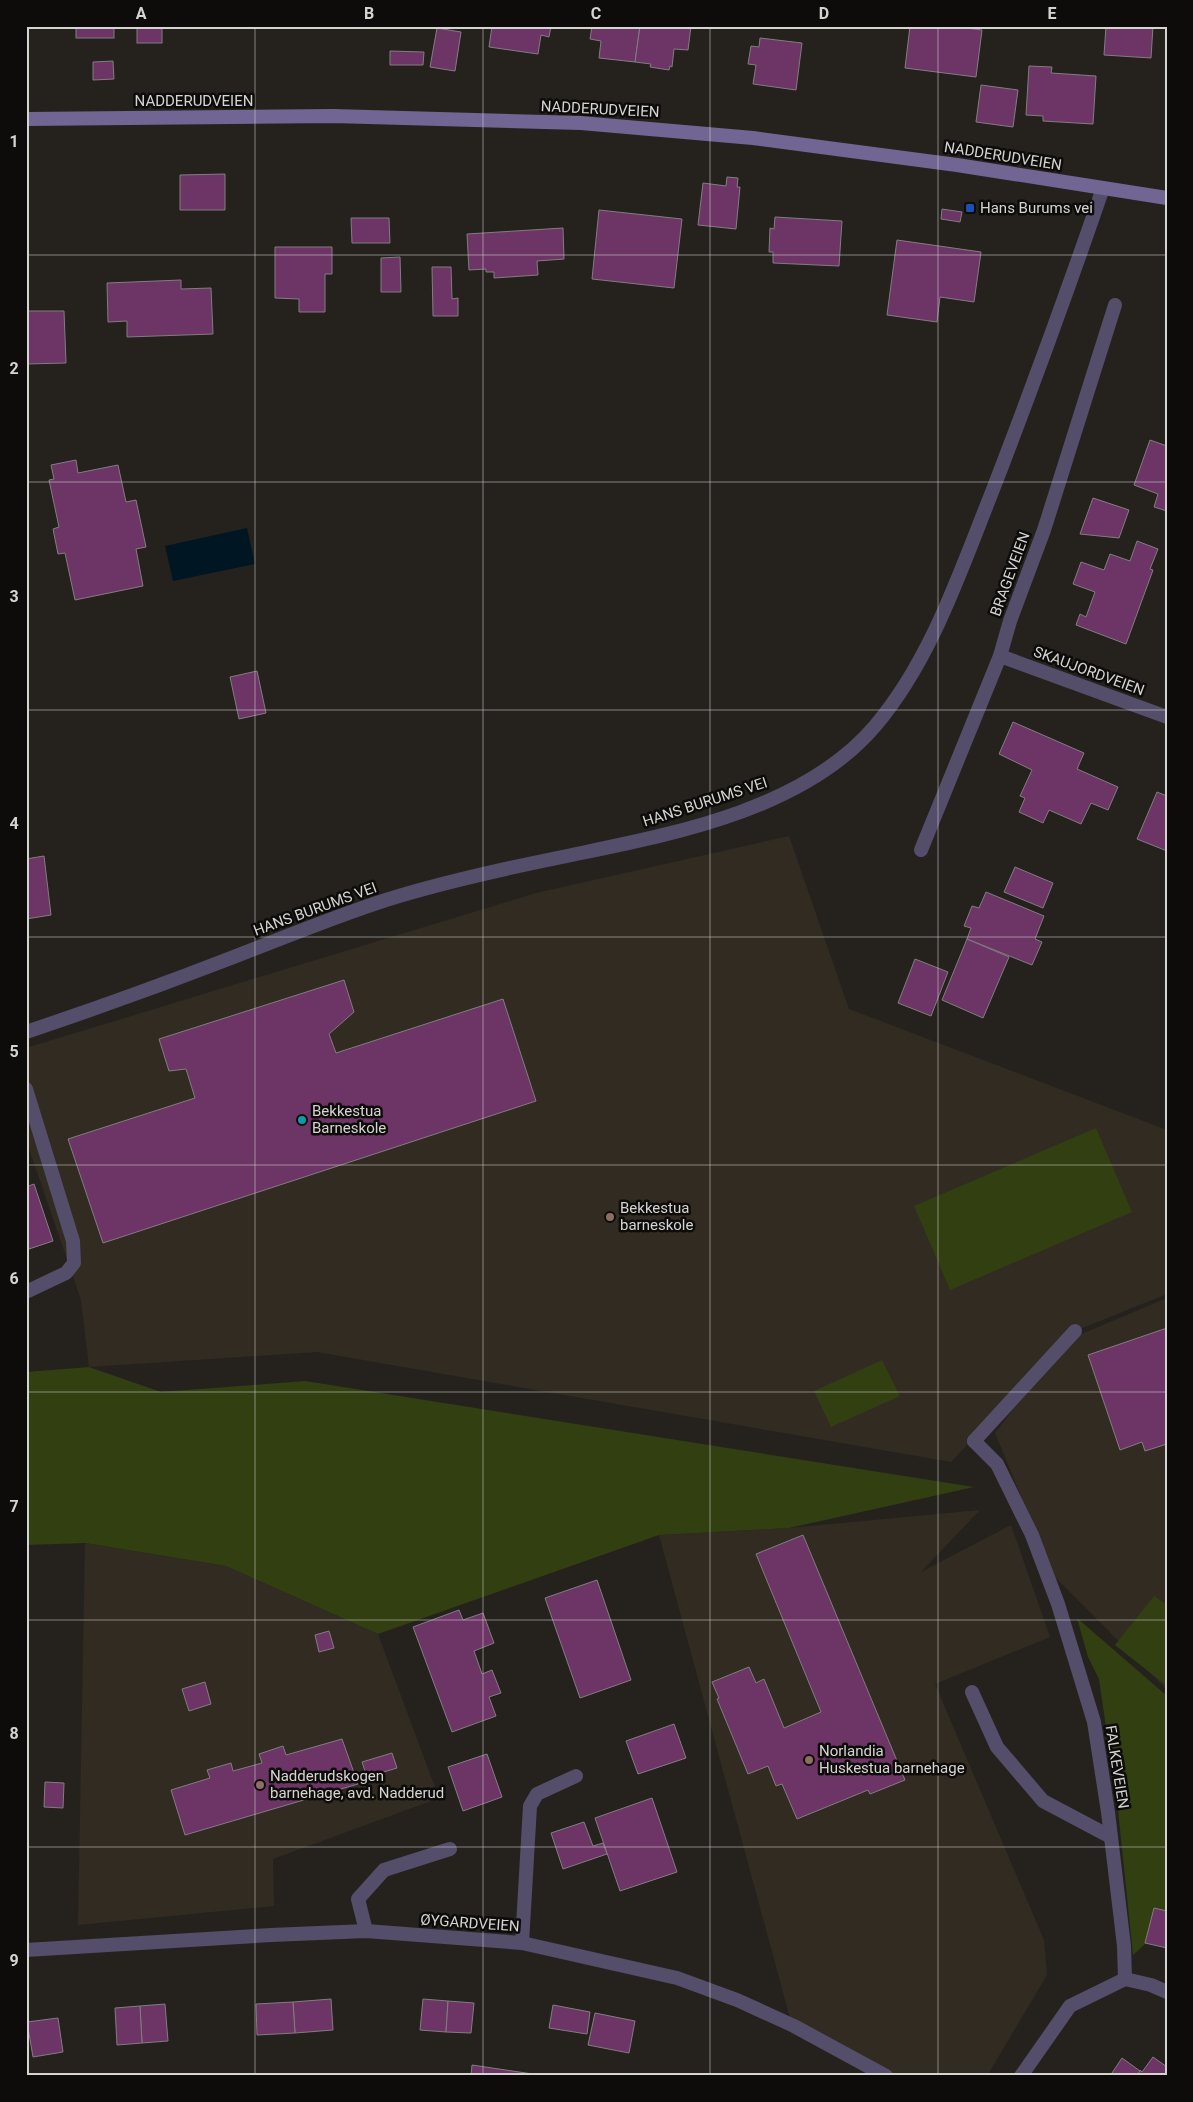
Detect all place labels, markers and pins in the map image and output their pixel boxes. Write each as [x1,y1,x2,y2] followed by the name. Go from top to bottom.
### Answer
[980,199,1093,217] place label: Hans Burums vei
[964,202,976,214] marker: Hans Burums vei
[312,1102,386,1137] place label: Bekkestua Barneskole
[296,1114,308,1126] marker: Bekkestua Barneskole
[620,1199,693,1234] place label: Bekkestua barneskole
[604,1211,616,1223] marker: Bekkestua barneskole
[819,1742,965,1777] place label: Norlandia Huskestua barnehage
[803,1754,815,1766] marker: Norlandia Huskestua barnehage
[270,1767,444,1802] place label: Nadderudskogen barnehage, avd. Nadderud
[254,1779,266,1791] marker: Nadderudskogen barnehage, avd. Nadderud

